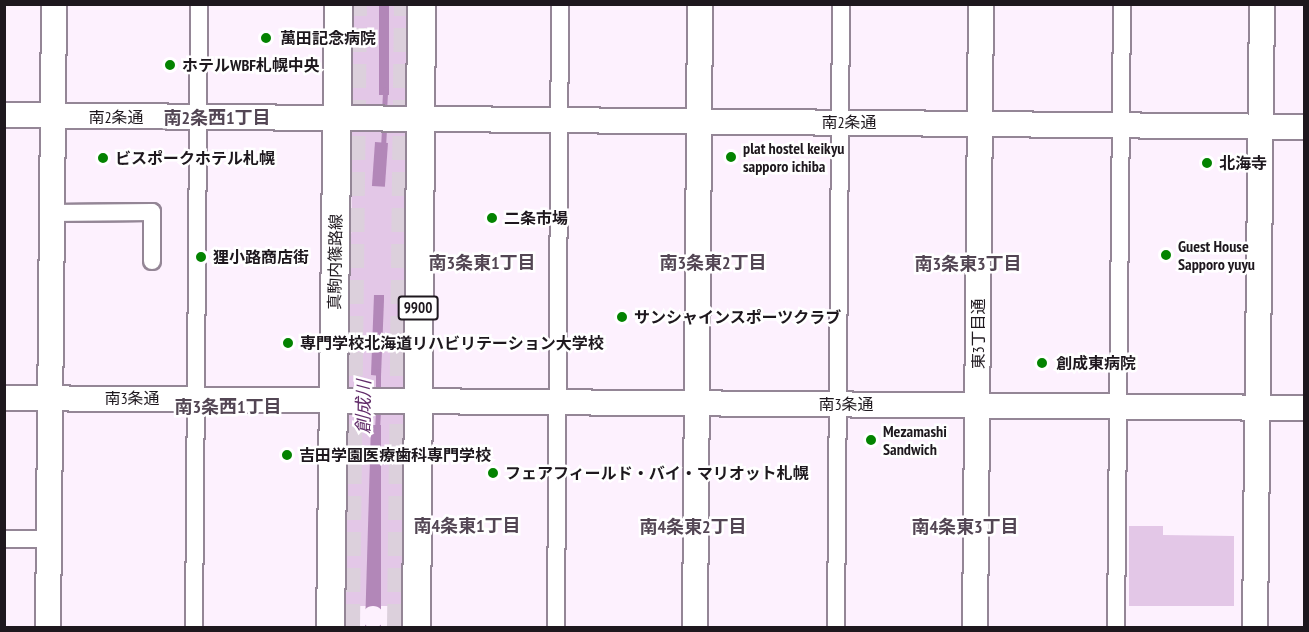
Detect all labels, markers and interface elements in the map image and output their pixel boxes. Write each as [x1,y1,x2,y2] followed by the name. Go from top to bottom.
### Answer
[280,28,376,48] place label: 萬田記念病院
[257,29,275,47] marker: 萬田記念病院
[182,55,320,75] place label: ホテルWBF札幌中央
[163,58,177,72] marker: ホテルWBF札幌中央
[88,107,144,127] street label: 南2条通
[163,107,271,129] district label: 南2条西1丁目
[821,112,877,132] street label: 南2条通
[743,138,844,176] place label: plat hostel keikyu sapporo ichiba
[115,148,275,168] place label: ビスポークホテル札幌
[724,150,738,164] marker: plat hostel keikyu sapporo ichiba
[96,151,110,165] marker: ビスポークホテル札幌
[1219,153,1267,173] place label: 北海寺
[1200,156,1214,170] marker: 北海寺
[504,208,568,228] place label: 二条市場
[485,211,499,225] marker: 二条市場
[325,214,345,310] street label: 真駒内篠路線
[1178,236,1255,274] place label: Guest House Sapporo yuyu
[213,247,309,267] place label: 狸小路商店街
[1159,248,1173,262] marker: Guest House Sapporo yuyu
[194,250,208,264] marker: 狸小路商店街
[428,252,536,274] district label: 南3条東1丁目
[659,252,767,274] district label: 南3条東2丁目
[914,253,1022,275] district label: 南3条東3丁目
[397,296,439,320] road number: 9900
[968,298,988,370] street label: 東3丁目通
[634,307,842,327] place label: サンシャインスポーツクラブ
[615,310,629,324] marker: サンシャインスポーツクラブ
[300,333,604,353] place label: 専門学校北海道リハビリテーション大学校
[281,336,295,350] marker: 専門学校北海道リハビリテーション大学校
[1056,353,1136,373] place label: 創成東病院
[1033,354,1051,372] marker: 創成東病院
[353,380,375,434] water label: 創成川
[104,388,160,408] street label: 南3条通
[818,394,874,414] street label: 南3条通
[174,396,282,418] district label: 南3条西1丁目
[883,421,947,459] place label: Mezamashi Sandwich
[864,433,878,447] marker: Mezamashi Sandwich
[299,445,491,465] place label: 吉田学園医療歯科専門学校
[280,448,294,462] marker: 吉田学園医療歯科専門学校
[505,463,809,483] place label: フェアフィールド・バイ・マリオット札幌
[486,466,500,480] marker: フェアフィールド・バイ・マリオット札幌
[413,515,521,537] district label: 南4条東1丁目
[639,516,747,538] district label: 南4条東2丁目
[911,516,1019,538] district label: 南4条東3丁目

